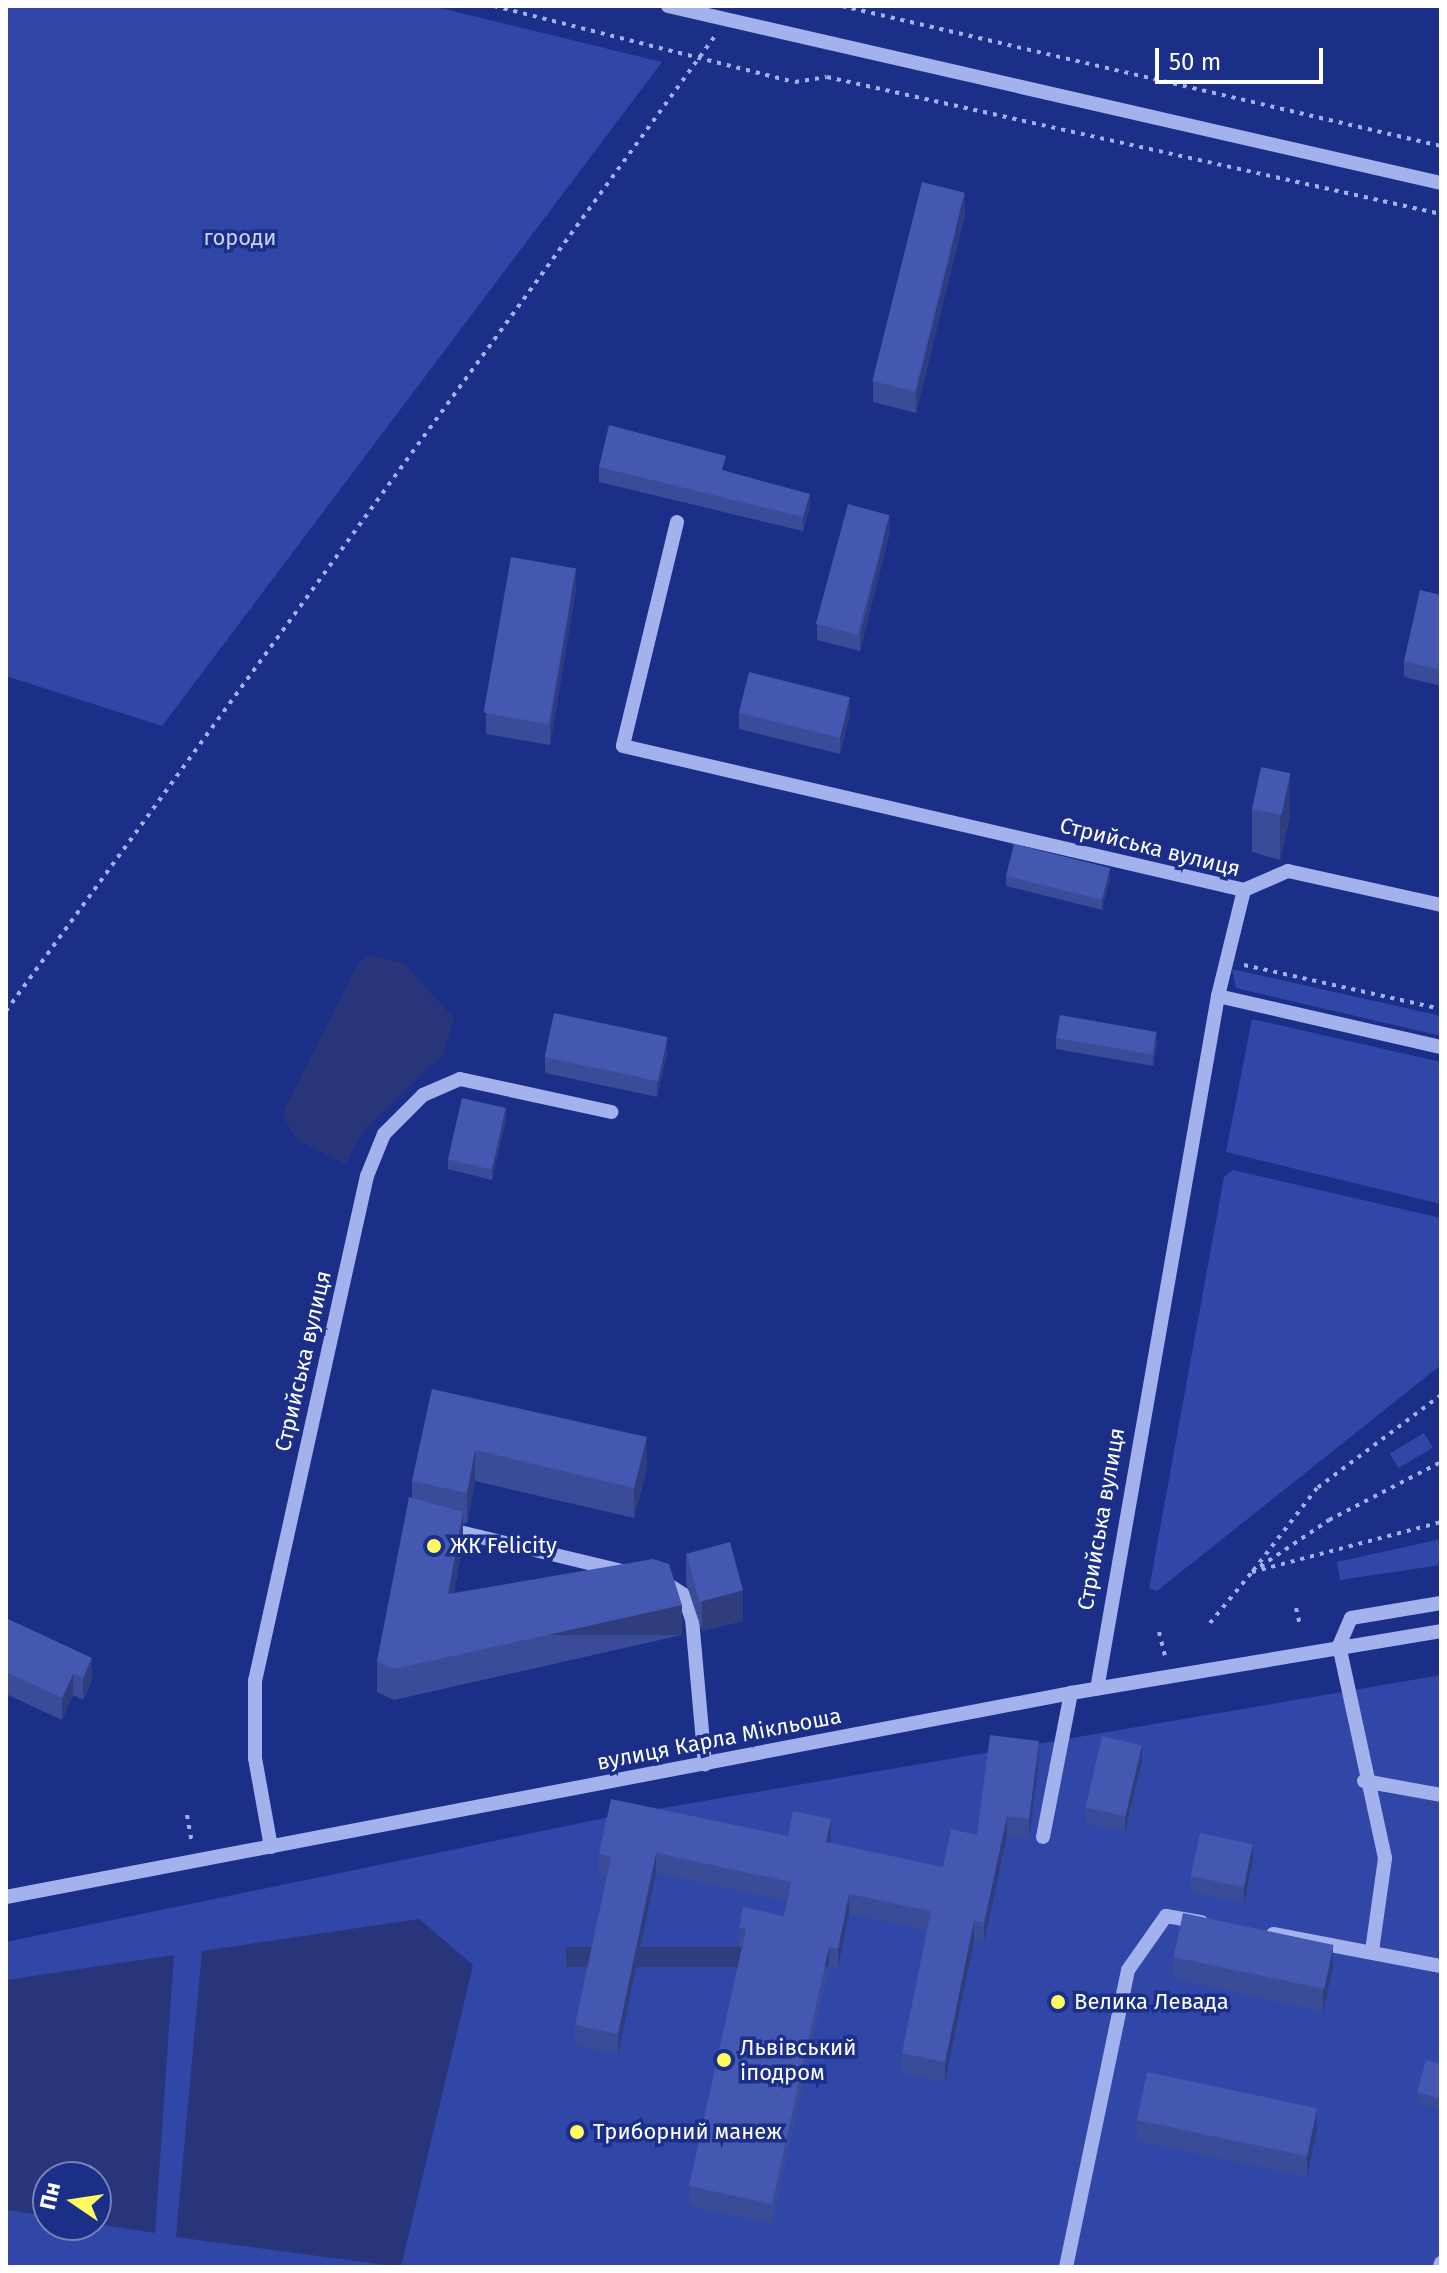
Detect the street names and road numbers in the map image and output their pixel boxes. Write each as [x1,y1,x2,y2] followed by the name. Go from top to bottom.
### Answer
[1057,812,1243,882] street label: Стрийська вулиця
[269,1268,337,1454] street label: Стрийська вулиця
[1072,1426,1130,1612] street label: Стрийська вулиця
[594,1702,844,1776] street label: вулиця Карла Мікльоша

